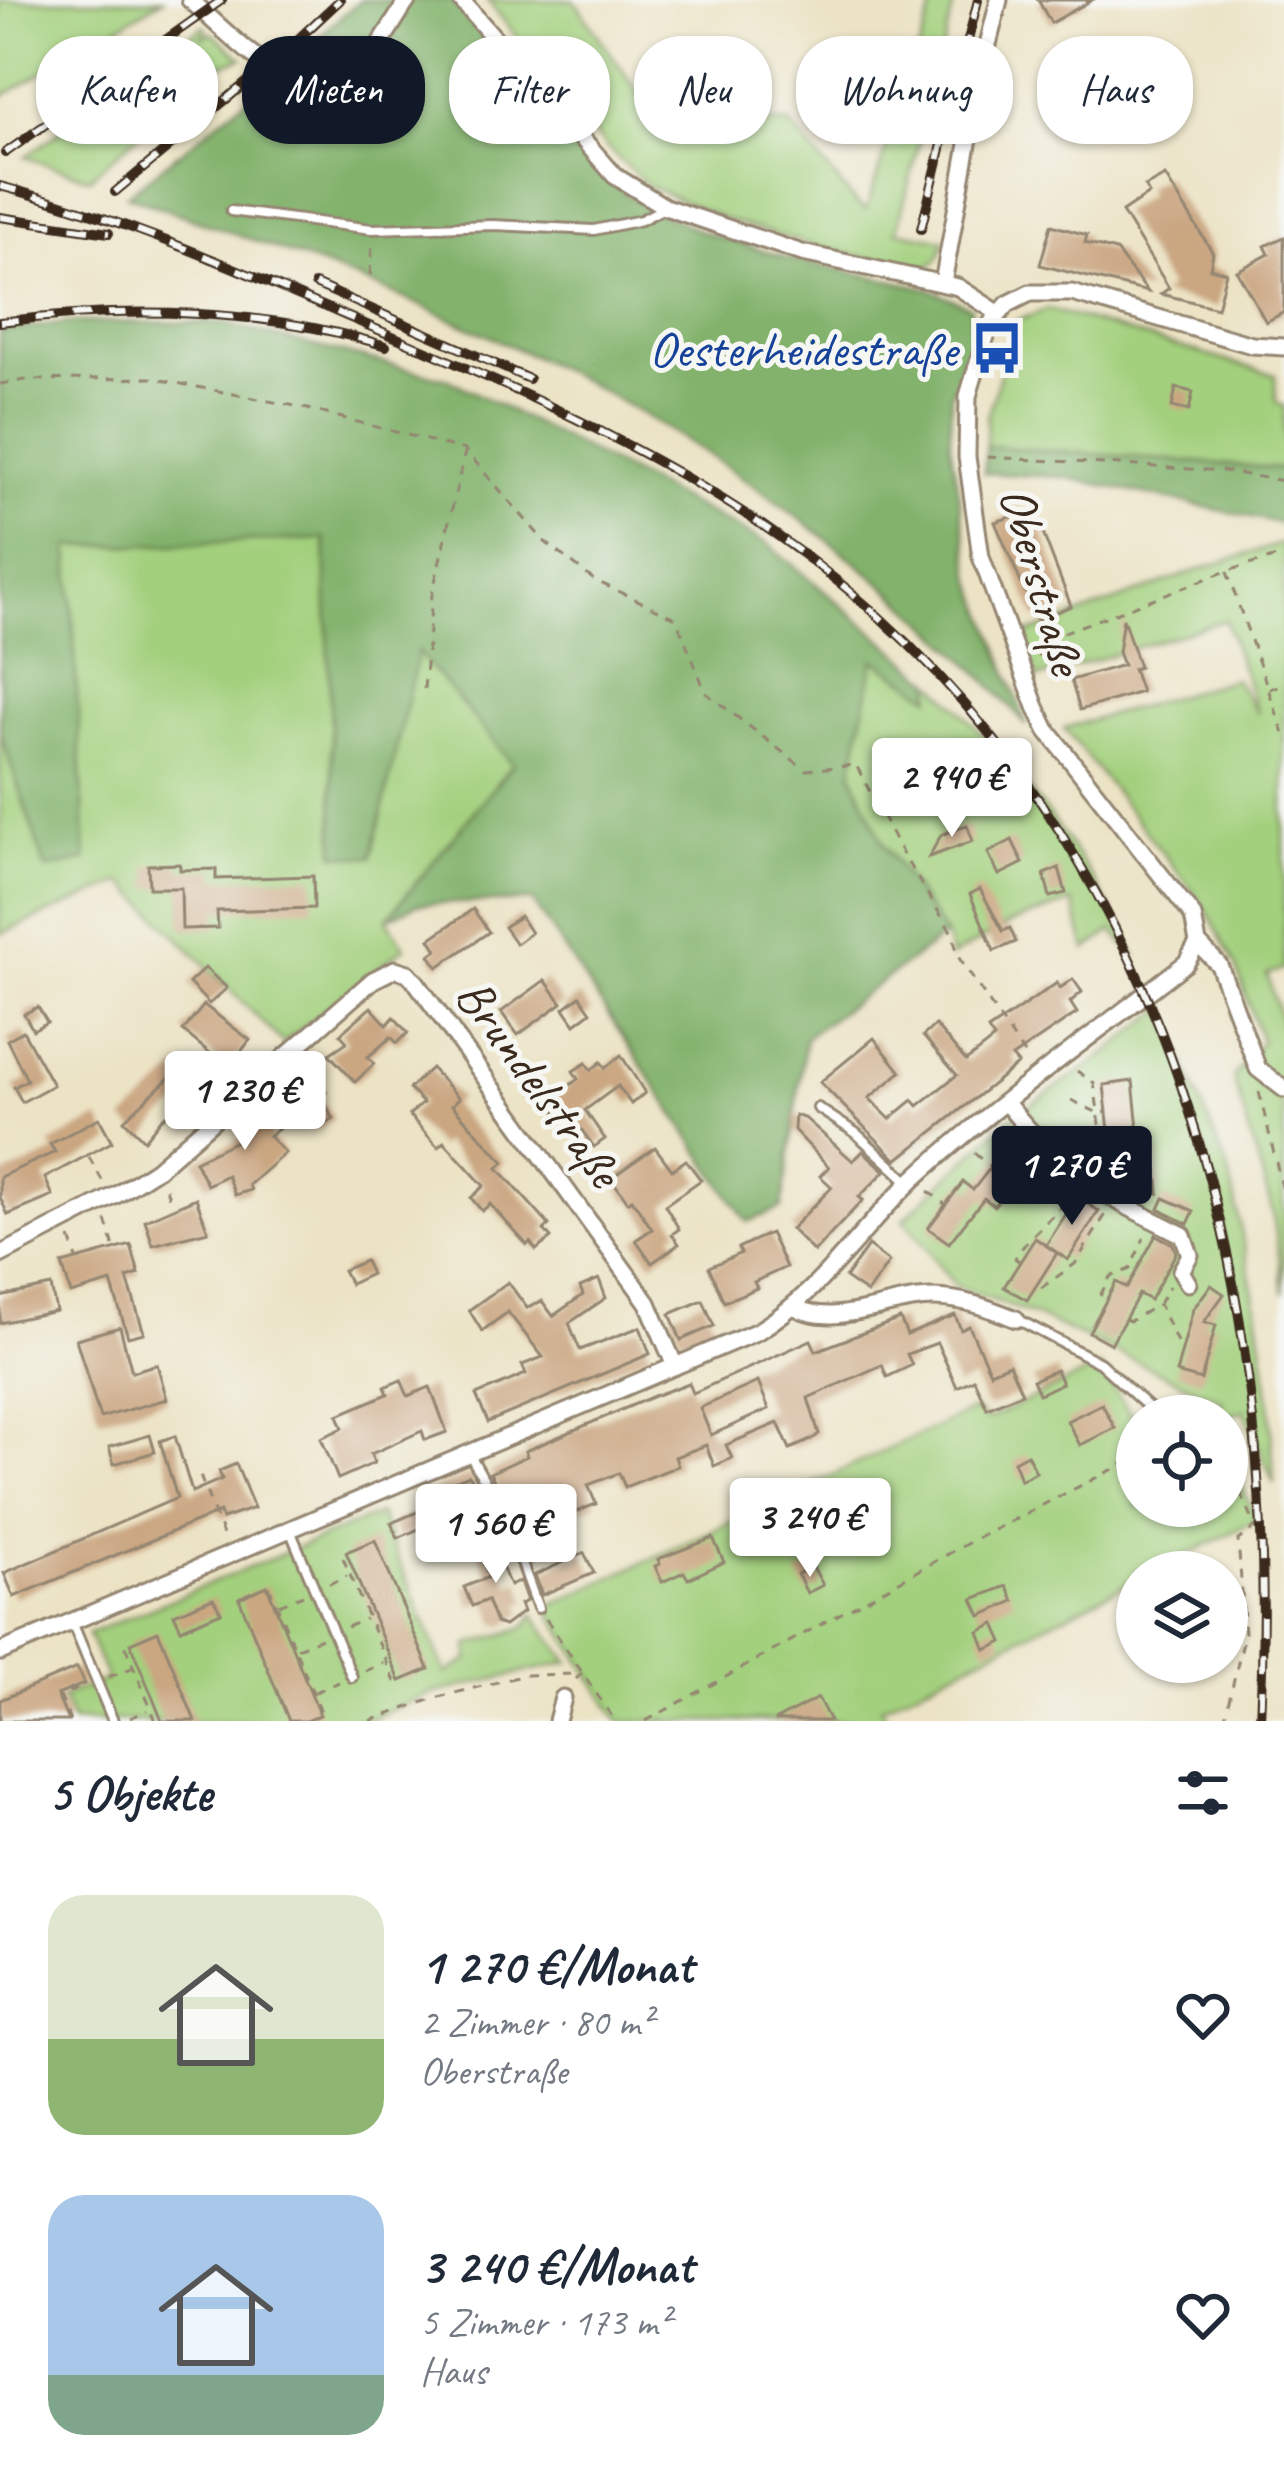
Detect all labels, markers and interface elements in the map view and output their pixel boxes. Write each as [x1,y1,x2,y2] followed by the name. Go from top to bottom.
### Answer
[36,36,218,144] chip: Kaufen
[242,36,425,144] chip: Mieten
[449,36,610,144] chip: Filter
[634,36,772,144] chip: Neu
[796,36,1013,144] chip: Wohnung
[1037,36,1193,144] chip: Haus
[649,317,960,381] place label: Oesterheidestraße
[968,319,1026,377] bus stop icon: Oesterheidestraße
[985,479,1100,685] street label: Oberstraße
[841,738,1063,840] pin: 2 940 €
[899,752,1005,801] text: 2 940 €
[442,966,638,1202] street label: Brundelstraße
[134,1051,356,1153] pin: 1 230 €
[192,1065,298,1114] text: 1 230 €
[961,1126,1183,1228] pin: 1 270 €
[1019,1140,1125,1189] text: 1 270 €
[1116,1395,1248,1683] map controls
[1116,1395,1248,1527] button: locate
[699,1478,921,1580] pin: 3 240 €
[385,1484,607,1586] pin: 1 560 €
[757,1492,863,1541] text: 3 240 €
[443,1498,549,1547] text: 1 560 €
[1116,1551,1248,1683] button: layers
[1170,1760,1236,1826] icon: filters
[48,1761,212,1825] text: 5 Objekte
[420,1934,693,1998] text: 1 270 €/Monat
[144,1943,288,2087] icon: home
[1170,1982,1236,2048] icon: heart
[420,1998,652,2047] text: 2 Zimmer · 80 m²
[420,2047,567,2096] text: Oberstraße
[420,2234,693,2298] text: 3 240 €/Monat
[144,2243,288,2387] icon: home
[1170,2282,1236,2348] icon: heart
[420,2298,670,2347] text: 5 Zimmer · 173 m²
[420,2347,487,2396] text: Haus

